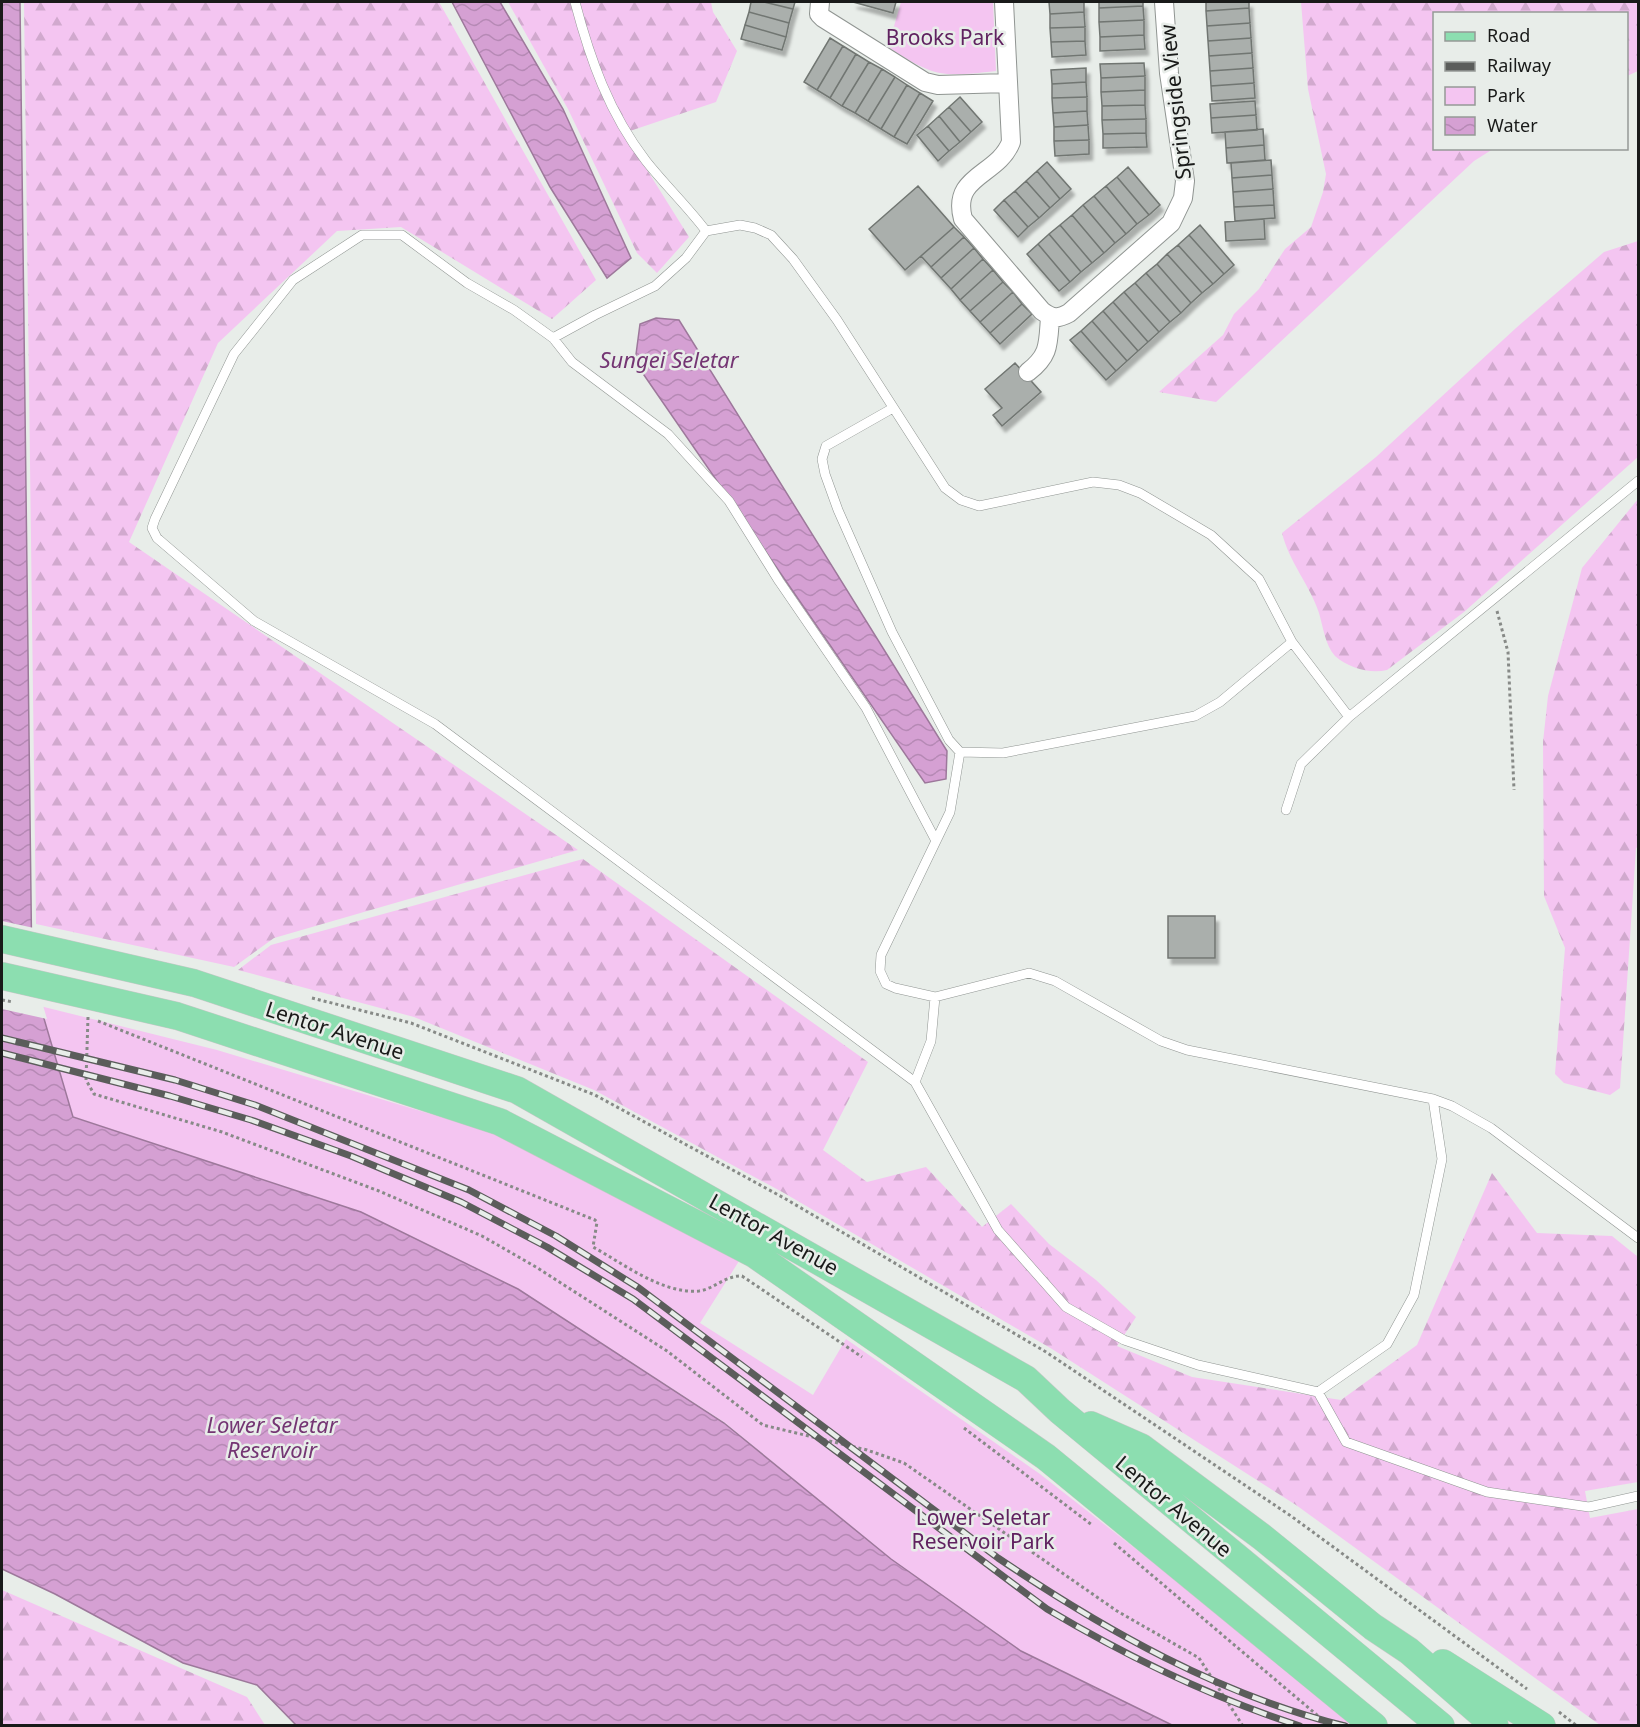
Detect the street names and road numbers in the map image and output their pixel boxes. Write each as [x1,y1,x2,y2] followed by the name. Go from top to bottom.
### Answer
[1153,22,1197,181] street label: Springside View
[262,994,408,1066] street label: Lentor Avenue
[704,1187,844,1281] street label: Lentor Avenue
[1110,1449,1238,1563] street label: Lentor Avenue

